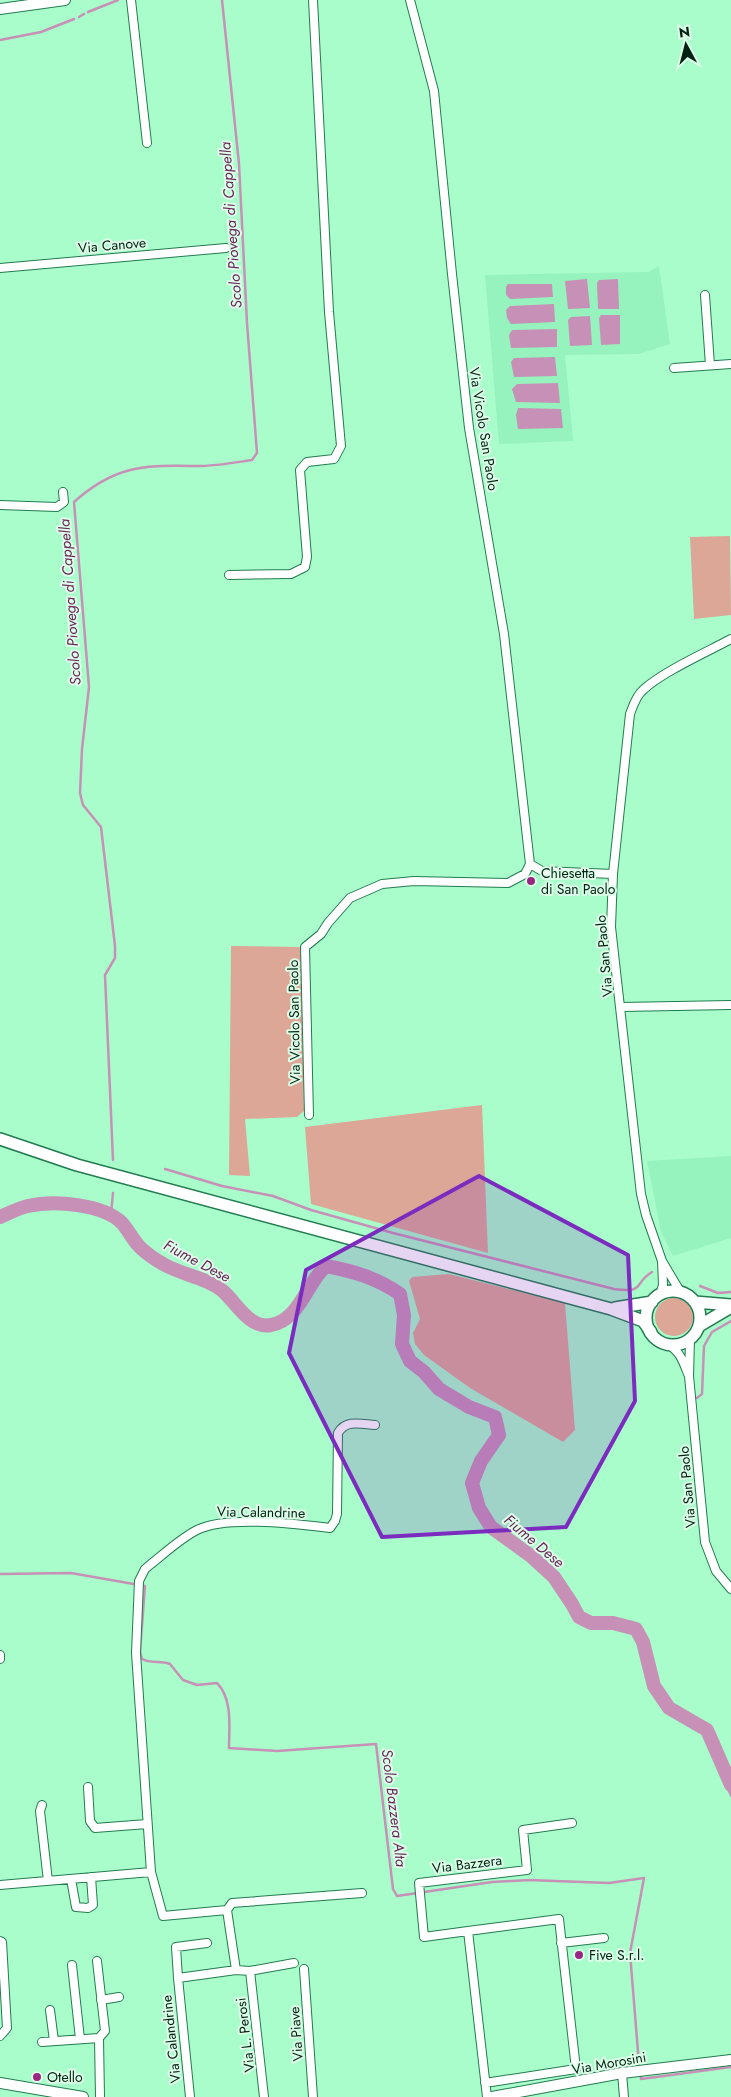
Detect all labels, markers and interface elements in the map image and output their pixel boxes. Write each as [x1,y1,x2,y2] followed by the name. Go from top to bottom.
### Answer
[661,20,711,70] north arrow
[678,21,691,43] text: N
[214,140,248,309] water label: Scolo Piovega di Cappella
[77,232,147,258] street label: Via Canove
[464,366,504,492] street label: Via Vicolo San Paolo
[53,517,87,686] water label: Scolo Piovega di Cappella
[541,863,616,899] place label: Chiesetta di San Paolo
[525,875,537,887] marker: Chiesetta di San Paolo
[590,914,618,998] street label: Via San Paolo
[283,959,305,1084] street label: Via Vicolo San Paolo
[160,1234,235,1288] water label: Fiume Dese
[673,1445,701,1529] street label: Via San Paolo
[217,1501,305,1523] street label: Via Calandrine
[499,1509,569,1573] water label: Fiume Dese
[376,1748,412,1869] water label: Scolo Bazzera Alta
[431,1850,503,1878] street label: Via Bazzera
[589,1945,644,1965] place label: Five S.r.l.
[573,1949,585,1961] marker: Five S.r.l.
[156,1994,186,2084] street label: Via Calandrine
[231,1997,259,2073] street label: Via L. Perosi
[284,2006,308,2062] street label: Via Piave
[570,2047,648,2079] street label: Via Morosini
[47,2067,83,2087] place label: Otello
[31,2071,43,2083] marker: Otello

